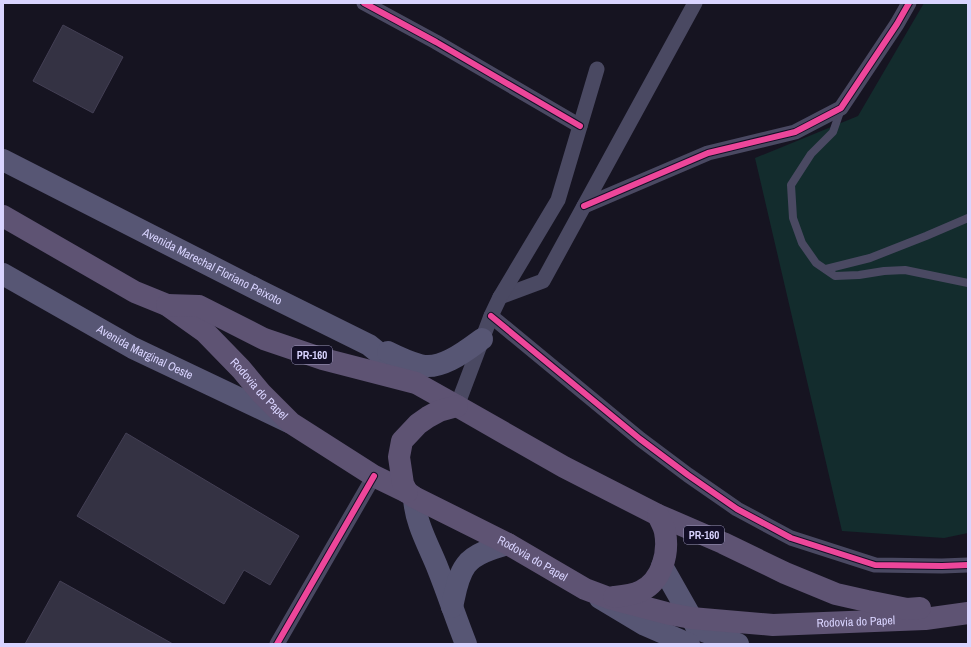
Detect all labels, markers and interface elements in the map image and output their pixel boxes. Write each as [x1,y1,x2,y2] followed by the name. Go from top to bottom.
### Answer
[139,224,285,309] street label: Avenida Marechal Floriano Peixoto
[93,320,196,383] street label: Avenida Marginal Oeste
[292,346,332,364] road number: PR-160
[227,355,291,423] street label: Rodovia do Papel
[684,526,724,544] road number: PR-160
[495,532,570,585] street label: Rodovia do Papel
[816,612,895,631] street label: Rodovia do Papel

